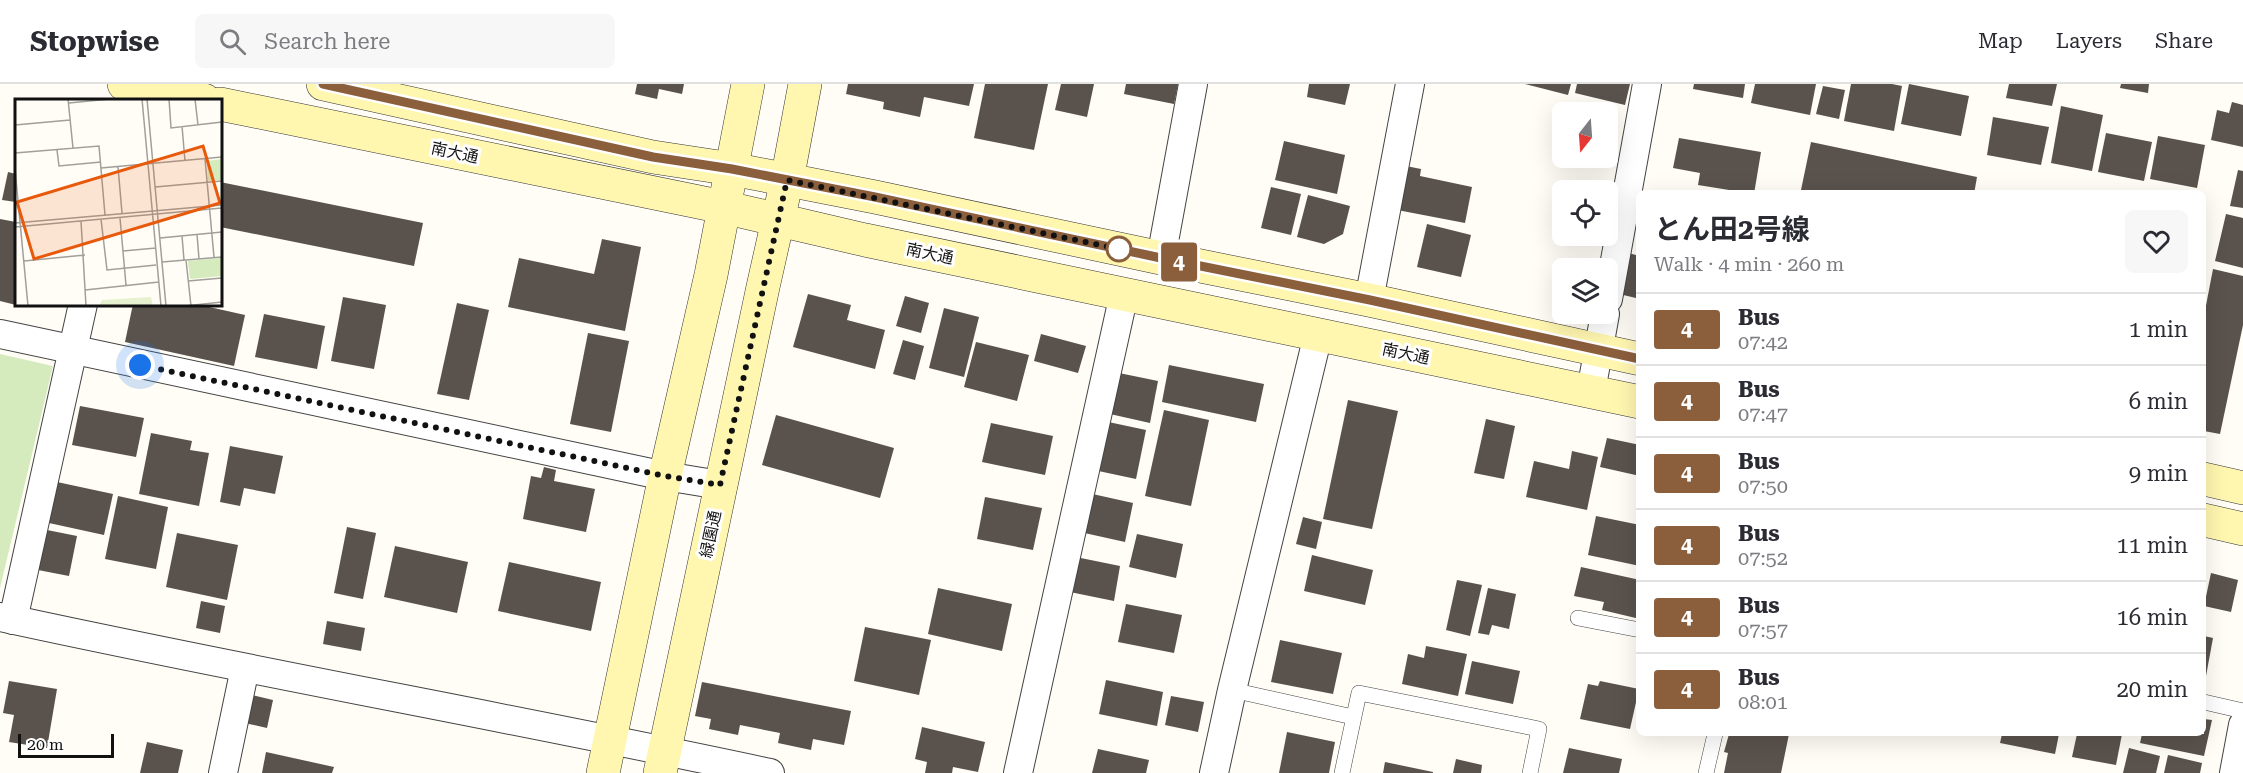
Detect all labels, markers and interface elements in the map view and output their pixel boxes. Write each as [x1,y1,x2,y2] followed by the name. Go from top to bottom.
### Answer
[195,14,615,68] search box
[30,25,159,58] text: Stopwise
[216,25,249,58] icon: search
[264,29,390,54] text: Search here
[1978,29,2023,53] text: Map
[2056,29,2122,53] text: Layers
[2155,29,2213,53] text: Share
[15,99,222,306] inset map
[1552,102,1618,168] north arrow
[1552,102,1618,324] map controls
[429,138,480,167] street label: 南大通
[1552,180,1618,246] button: locate
[2125,210,2188,273] button: heart
[1654,213,1810,246] text: とん田2号線
[1106,236,1132,262] unlabelled marker
[904,239,955,268] street label: 南大通
[1160,242,1198,282] line badge: 4
[1173,250,1185,274] text: 4
[1654,252,1844,276] text: Walk · 4 min · 260 m
[1552,258,1618,324] button: layers
[1738,305,1780,330] text: Bus
[1681,317,1693,341] text: 4
[2129,317,2188,342] text: 1 min
[1738,330,1788,354] text: 07:42
[1380,339,1431,368] street label: 南大通
[125,350,155,380] your location
[1738,377,1780,402] text: Bus
[1681,389,1693,413] text: 4
[2129,389,2188,414] text: 6 min
[1738,402,1788,426] text: 07:47
[1738,449,1780,474] text: Bus
[1681,461,1693,485] text: 4
[2129,461,2188,486] text: 9 min
[1738,474,1788,498] text: 07:50
[696,509,725,560] street label: 緑園通
[1738,521,1780,546] text: Bus
[1681,533,1693,557] text: 4
[2117,533,2188,558] text: 11 min
[1738,546,1788,570] text: 07:52
[1738,593,1780,618] text: Bus
[1681,605,1693,629] text: 4
[2117,605,2188,630] text: 16 min
[1738,618,1788,642] text: 07:57
[1738,665,1780,690] text: Bus
[1681,677,1693,701] text: 4
[2117,677,2188,702] text: 20 min
[1738,690,1788,714] text: 08:01
[18,731,114,758] scale bar
[27,735,64,754] text: 20 m

